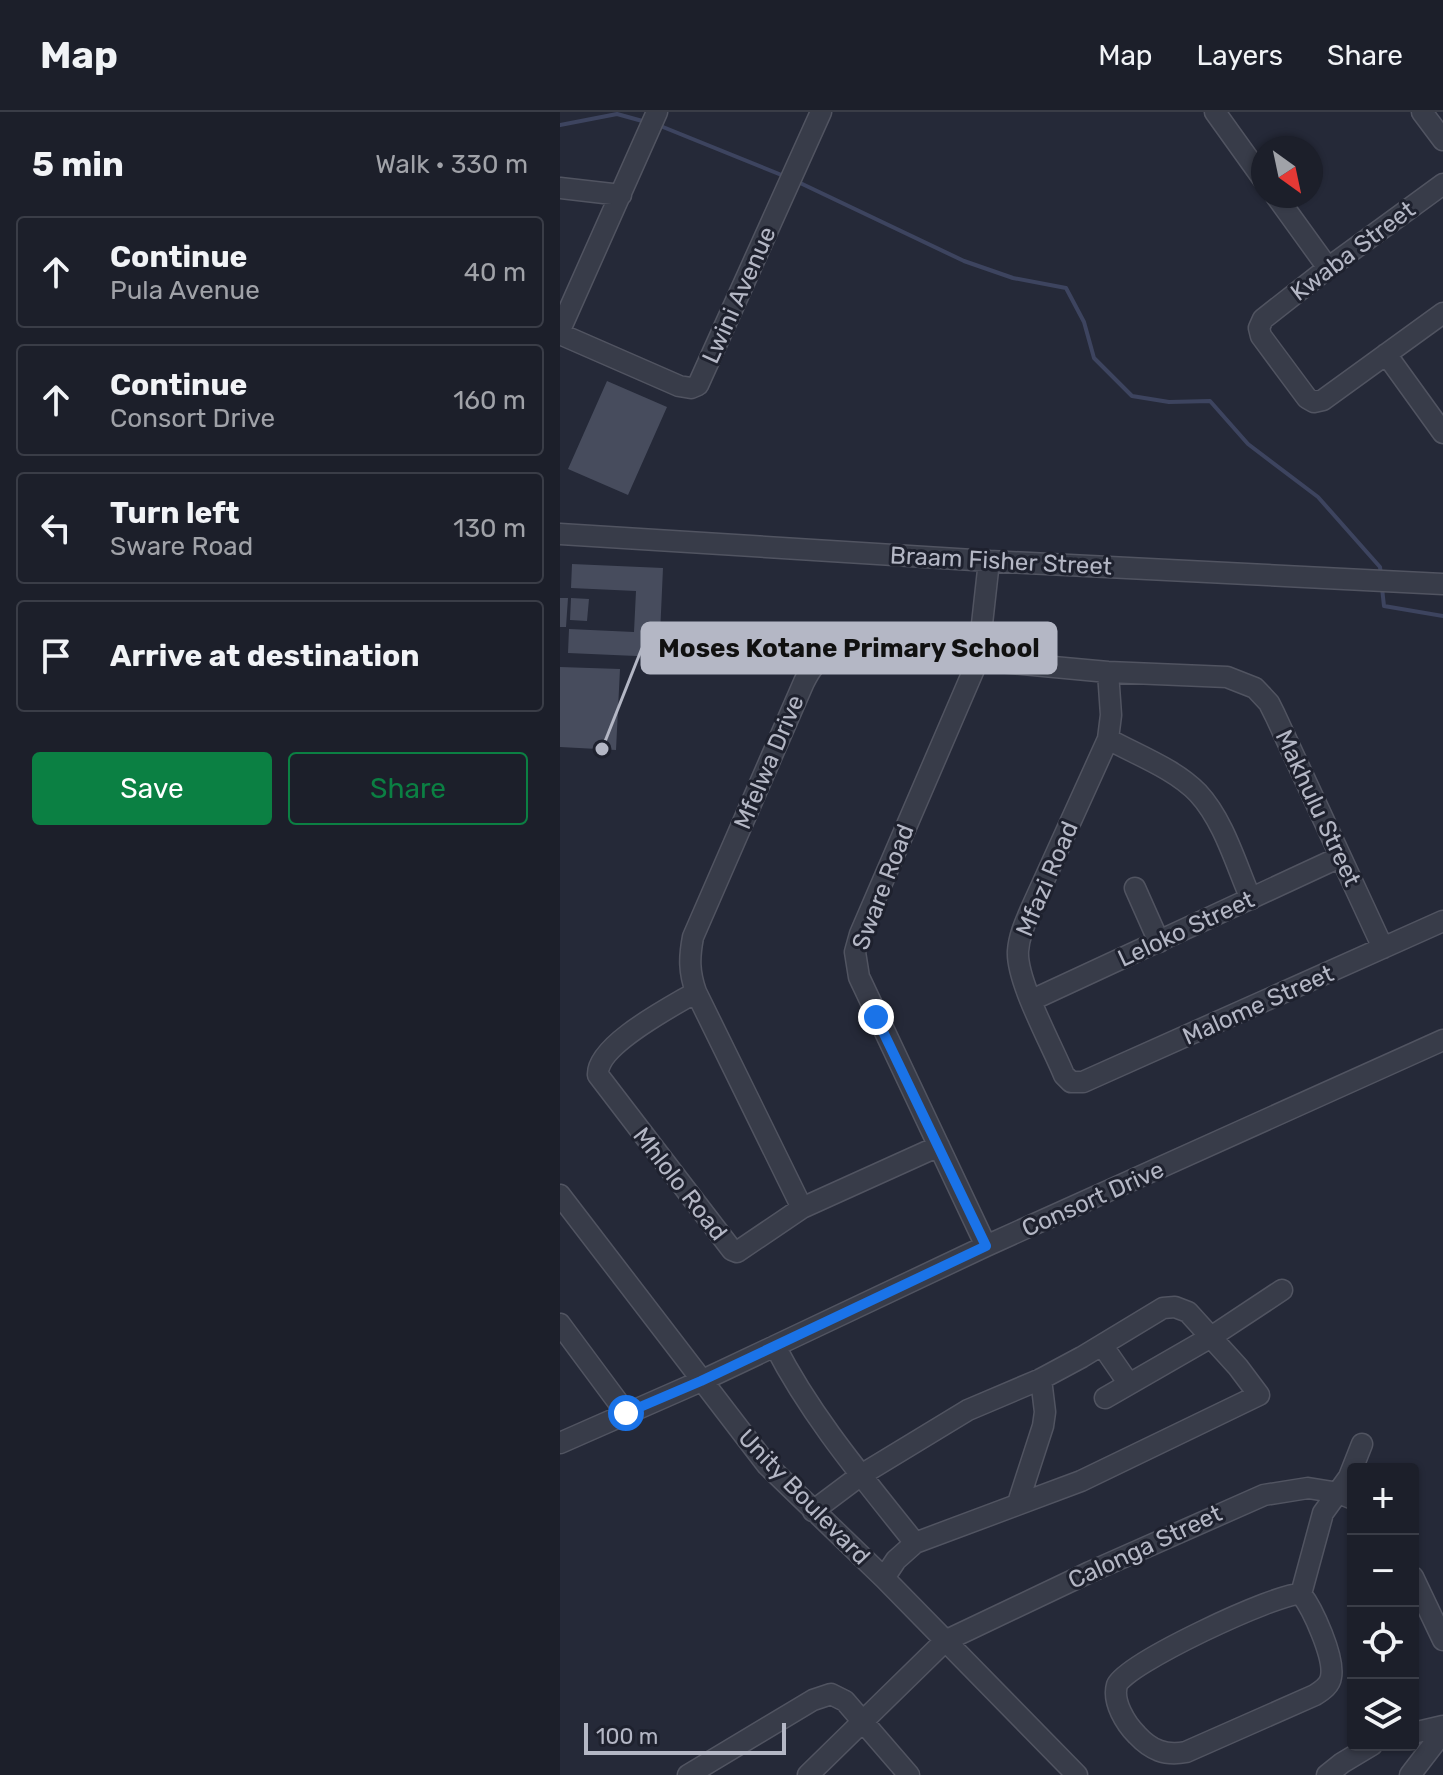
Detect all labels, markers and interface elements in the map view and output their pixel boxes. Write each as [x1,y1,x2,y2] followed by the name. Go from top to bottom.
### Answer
[40,32,118,78] text: Map
[1098,39,1153,72] text: Map
[1197,39,1283,72] text: Layers
[1327,39,1403,72] text: Share
[1251,136,1323,208] north arrow
[32,144,124,185] text: 5 min
[375,149,528,180] text: Walk · 330 m
[1285,195,1421,307] street label: Kwaba Street
[696,222,782,368] street label: Lwini Avenue
[110,239,247,275] text: Continue
[34,250,78,294] icon: ahead
[464,257,526,288] text: 40 m
[110,275,260,306] text: Pula Avenue
[110,367,247,403] text: Continue
[34,378,78,422] icon: ahead
[453,385,526,416] text: 160 m
[110,403,275,434] text: Consort Drive
[110,495,240,531] text: Turn left
[34,506,78,550] icon: left
[453,513,526,544] text: 130 m
[110,531,253,562] text: Sware Road
[889,541,1113,581] street label: Braam Fisher Street
[642,623,1056,673] callout: Moses Kotane Primary School
[658,633,1040,664] text: Moses Kotane Primary School
[34,634,78,678] icon: arrive
[110,638,420,674] text: Arrive at destination
[728,691,810,833] street label: Mfelwa Drive
[1270,725,1366,891] street label: Makhulu Street
[32,752,272,825] button: Save
[288,752,528,825] button: Share
[1010,817,1084,941] street label: Mfazi Road
[846,820,920,954] street label: Sware Road
[1113,885,1259,973] street label: Leloko Street
[1178,959,1338,1051] street label: Malome Street
[858,999,894,1035] route end
[627,1122,733,1246] street label: Mhlolo Road
[1018,1155,1168,1243] street label: Consort Drive
[608,1395,644,1431] route start
[732,1423,876,1571] street label: Unity Boulevard
[1347,1463,1419,1751] map controls
[1347,1463,1419,1535] button: +
[1064,1499,1226,1595] street label: Calonga Street
[1347,1535,1419,1607] button: −
[1347,1607,1419,1679] button: locate
[1347,1679,1419,1751] button: layers
[584,1719,786,1755] scale bar
[596,1723,658,1750] text: 100 m

